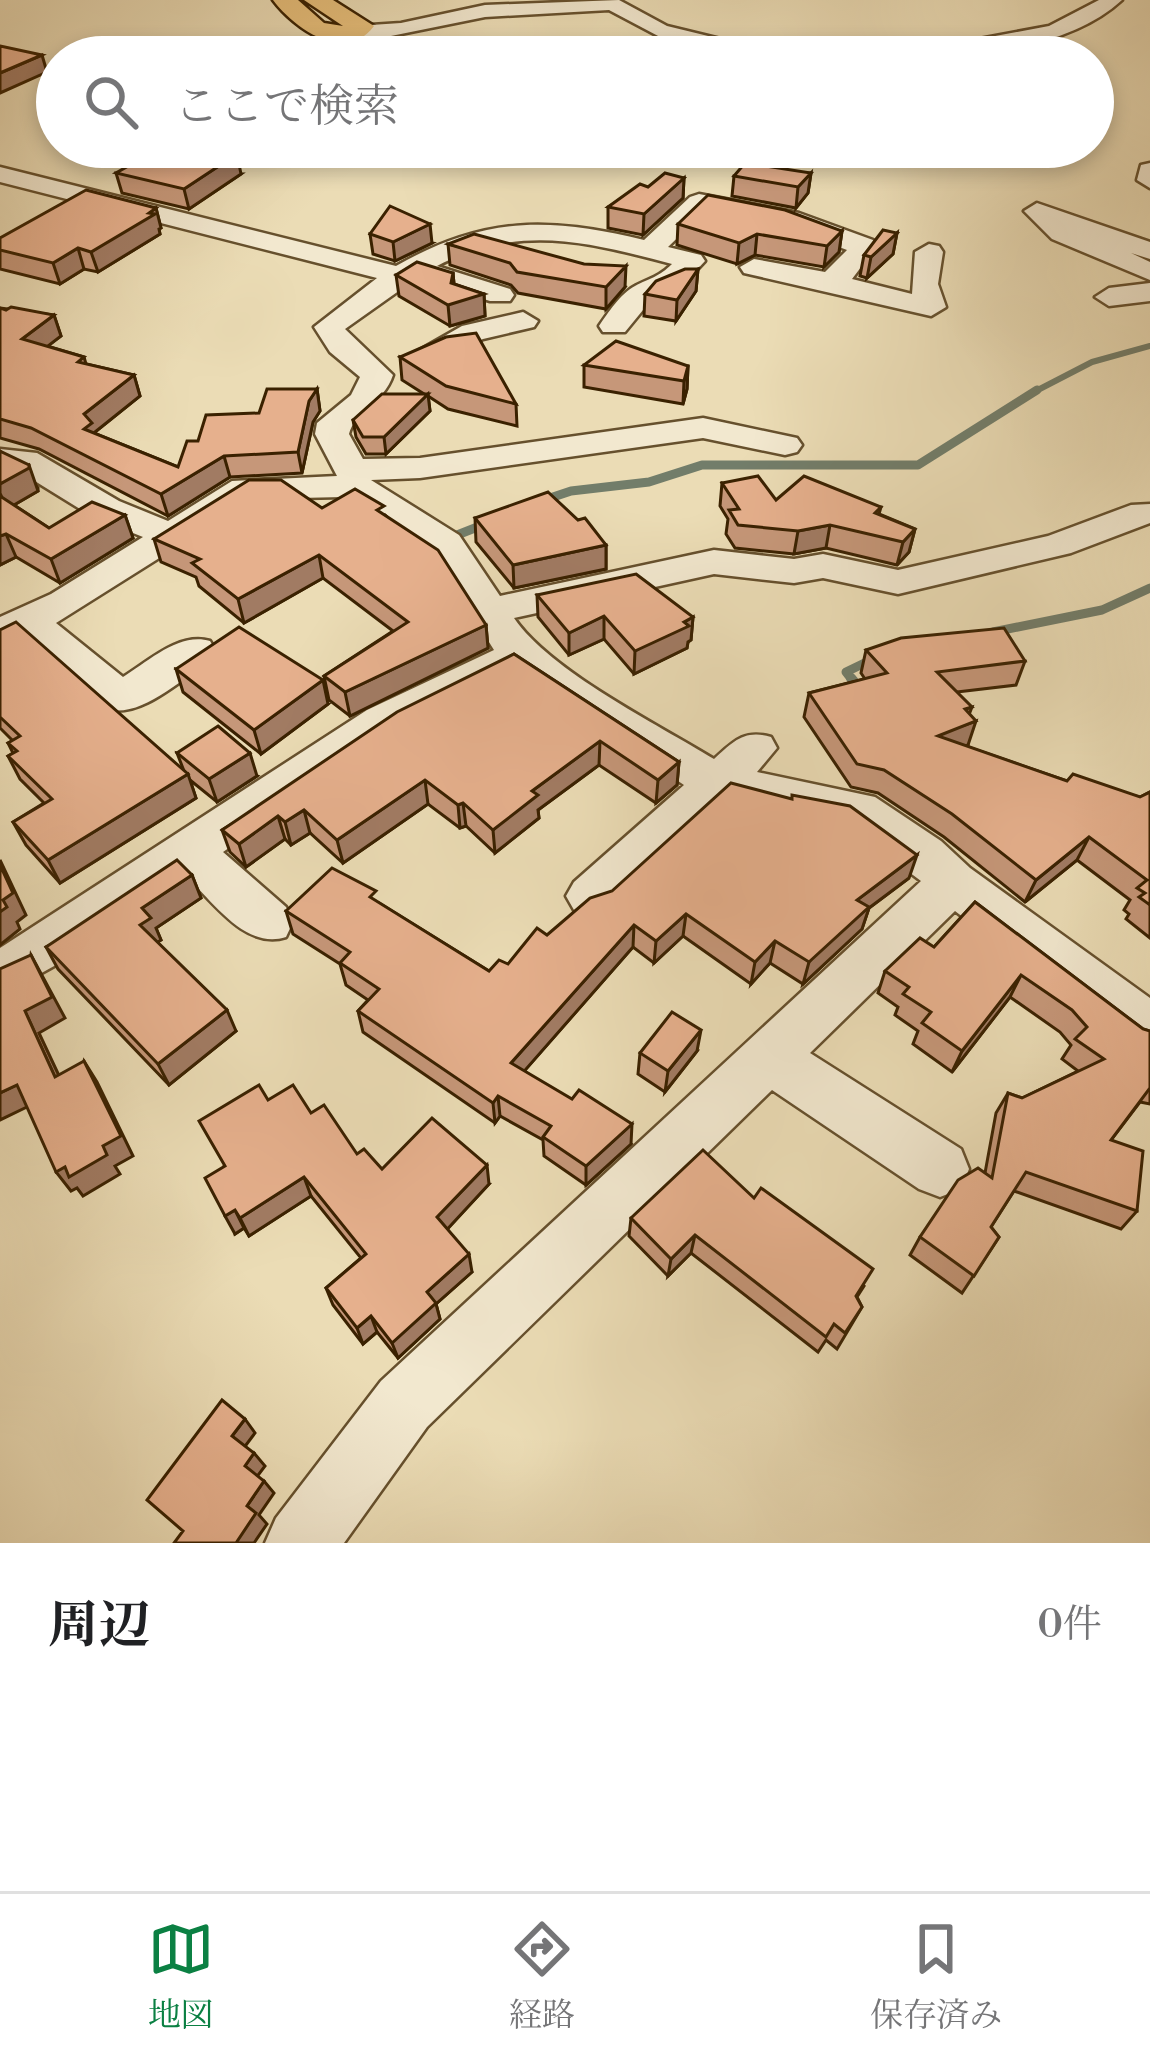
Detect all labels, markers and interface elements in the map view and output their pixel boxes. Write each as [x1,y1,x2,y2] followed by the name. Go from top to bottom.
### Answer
[36,36,1114,168] search box
[78,69,144,135] icon: search
[174,79,399,136] text: ここで検索
[48,1595,150,1659] text: 周辺
[1037,1601,1102,1650] text: 0件
[148,1916,214,2037] tab: 地図
[509,1916,575,2037] tab: 経路
[870,1916,1002,2037] tab: 保存済み

